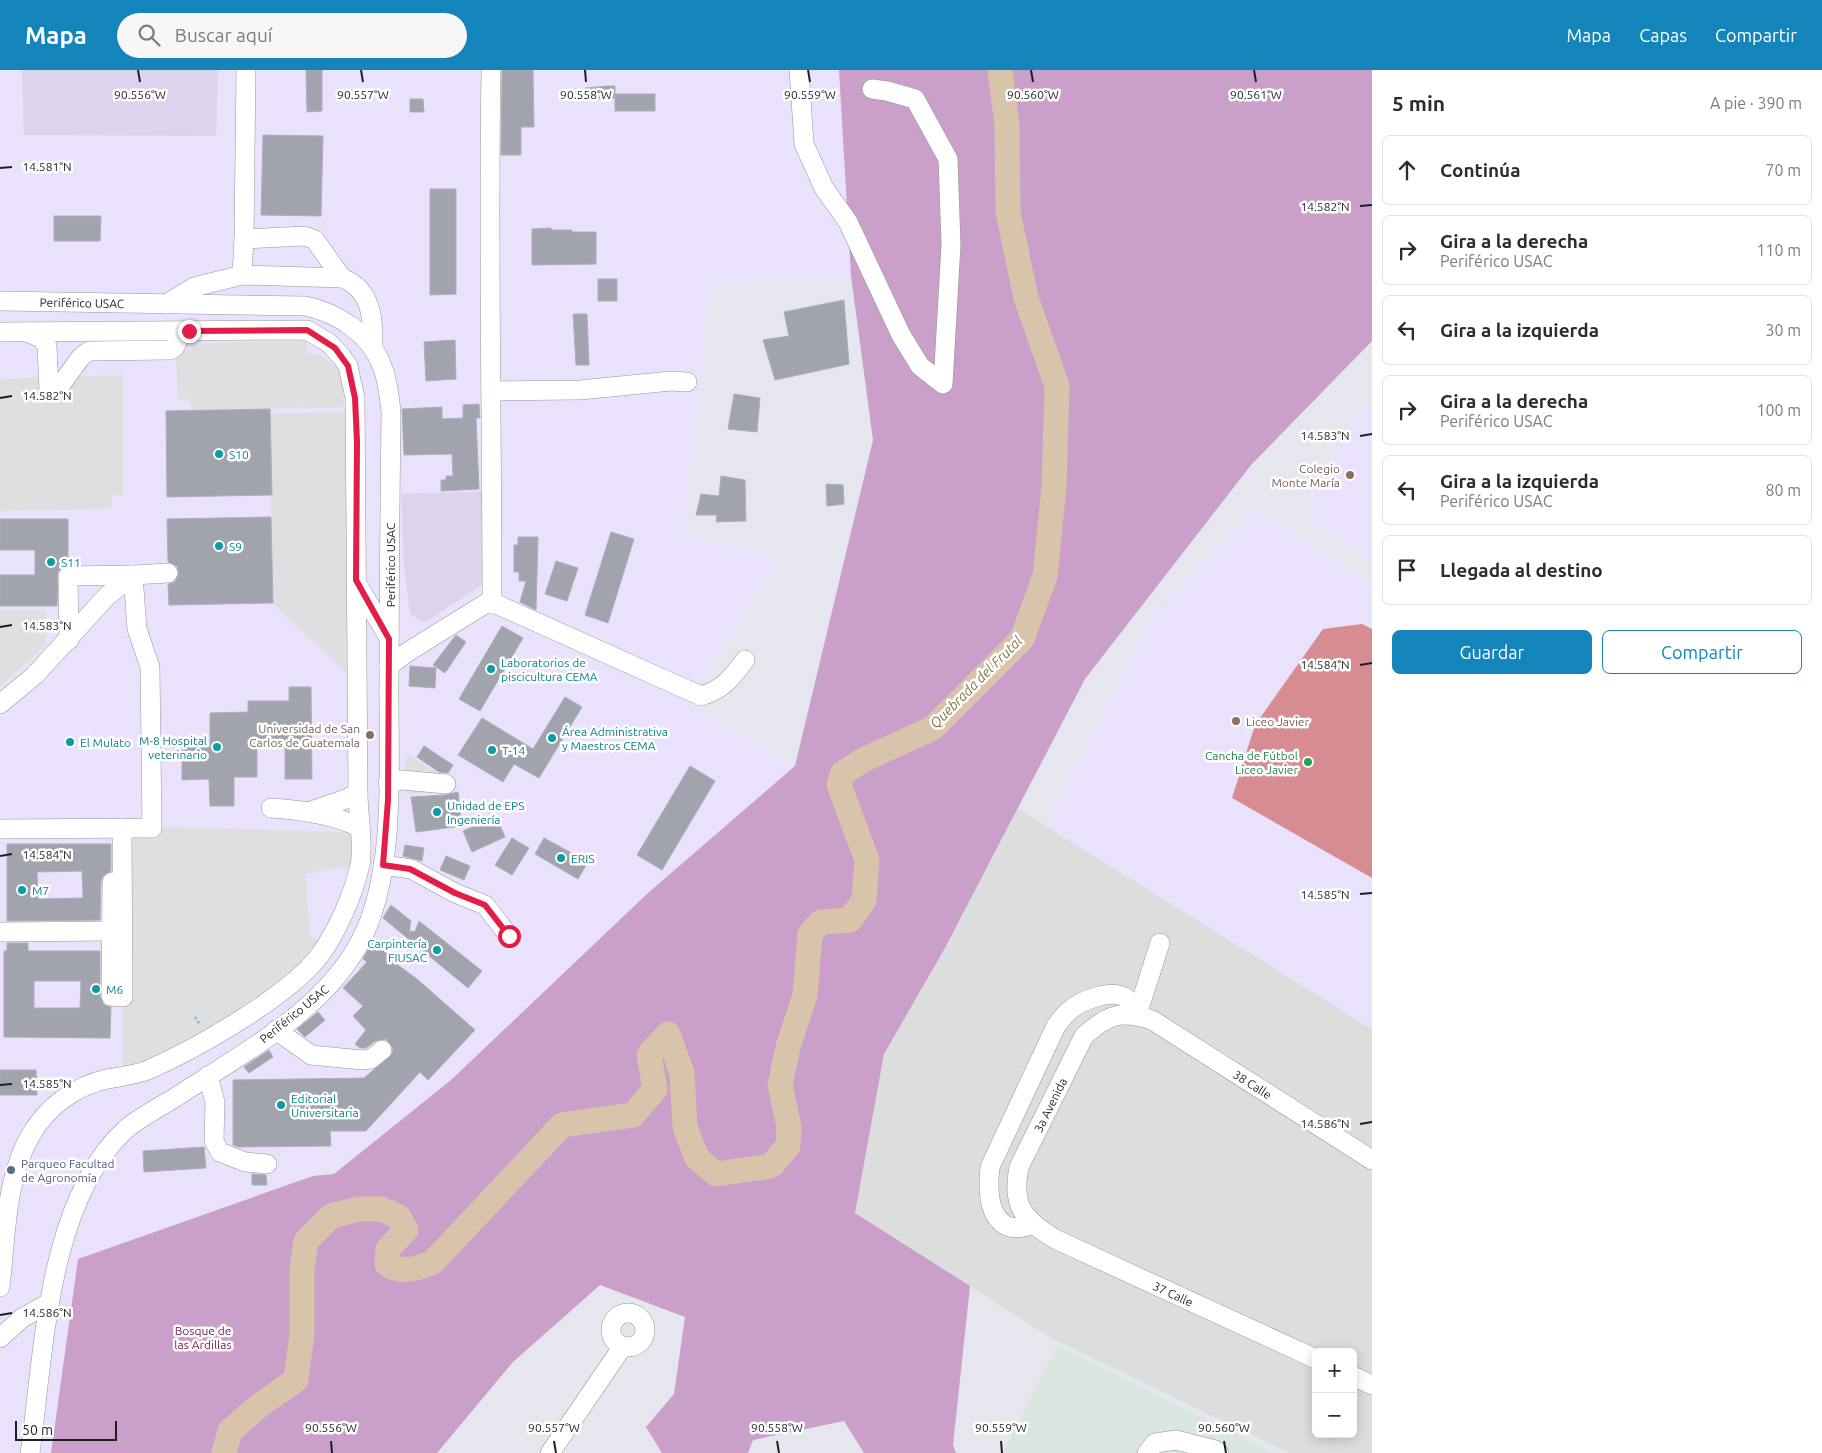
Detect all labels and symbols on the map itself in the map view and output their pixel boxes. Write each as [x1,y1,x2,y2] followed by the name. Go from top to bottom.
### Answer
[114,88,166,101] text: 90.556°W
[337,88,389,101] text: 90.557°W
[560,88,612,101] text: 90.558°W
[784,88,836,101] text: 90.559°W
[1007,88,1059,101] text: 90.560°W
[1230,88,1282,101] text: 90.561°W
[22,160,72,173] text: 14.581°N
[1300,200,1350,213] text: 14.582°N
[40,295,125,310] street label: Periférico USAC
[178,320,201,343] route end
[22,389,72,402] text: 14.582°N
[1300,429,1350,442] text: 14.583°N
[213,448,225,460] marker: S10
[229,448,249,461] place label: S10
[1271,462,1340,489] place label: Colegio Monte María
[1344,469,1356,481] marker: Colegio Monte María
[384,522,397,607] street label: Periférico USAC
[213,540,225,552] marker: S9
[229,540,242,553] place label: S9
[45,556,57,568] marker: S11
[61,556,81,569] place label: S11
[22,619,72,632] text: 14.583°N
[927,633,1026,732] water label: Quebrada del Frutal
[501,656,598,683] place label: Laboratorios de piscicultura CEMA
[1300,658,1350,671] text: 14.584°N
[485,663,497,675] marker: Laboratorios de piscicultura CEMA
[1230,715,1242,727] marker: Liceo Javier
[1246,715,1309,728] place label: Liceo Javier
[249,722,360,749] place label: Universidad de San Carlos de Guatemala
[562,725,668,752] place label: Área Administrativa y Maestros CEMA
[364,729,376,741] marker: Universidad de San Carlos de Guatemala
[546,732,558,744] marker: Área Administrativa y Maestros CEMA
[139,734,207,761] place label: M-8 Hospital veterinario
[64,736,76,748] marker: El Mulato
[80,736,131,749] place label: El Mulato
[211,741,223,753] marker: M-8 Hospital veterinario
[486,744,498,756] marker: T-14
[502,744,525,757] place label: T-14
[1205,749,1298,776] place label: Cancha de Fútbol Liceo Javier
[1302,756,1314,768] marker: Cancha de Fútbol Liceo Javier
[447,799,525,826] place label: Unidad de EPS Ingeniería
[431,806,443,818] marker: Unidad de EPS Ingeniería
[22,848,72,861] text: 14.584°N
[555,852,567,864] marker: ERIS
[571,852,595,865] place label: ERIS
[16,884,28,896] marker: M7
[32,884,49,897] place label: M7
[1300,888,1350,901] text: 14.585°N
[498,925,521,948] route start
[367,937,428,964] place label: Carpintería FIUSAC
[431,944,443,956] marker: Carpintería FIUSAC
[257,982,331,1046] street label: Periférico USAC
[90,983,102,995] marker: M6
[106,983,123,996] place label: M6
[1231,1067,1274,1101] street label: 38 Calle
[1031,1076,1069,1134] street label: 3a Avenida
[22,1077,72,1090] text: 14.585°N
[291,1092,359,1119] place label: Editorial Universitaria
[275,1099,287,1111] marker: Editorial Universitaria
[1300,1117,1350,1130] text: 14.586°N
[21,1157,115,1184] place label: Parqueo Facultad de Agronomía
[5,1164,17,1176] marker: Parqueo Facultad de Agronomía
[1151,1279,1195,1309] street label: 37 Calle
[22,1306,72,1319] text: 14.586°N
[174,1324,232,1351] park label: Bosque de las Ardillas
[15,1418,118,1441] scale bar
[305,1421,357,1434] text: 90.556°W
[528,1421,580,1434] text: 90.557°W
[751,1421,803,1434] text: 90.558°W
[975,1421,1027,1434] text: 90.559°W
[1198,1421,1250,1434] text: 90.560°W

